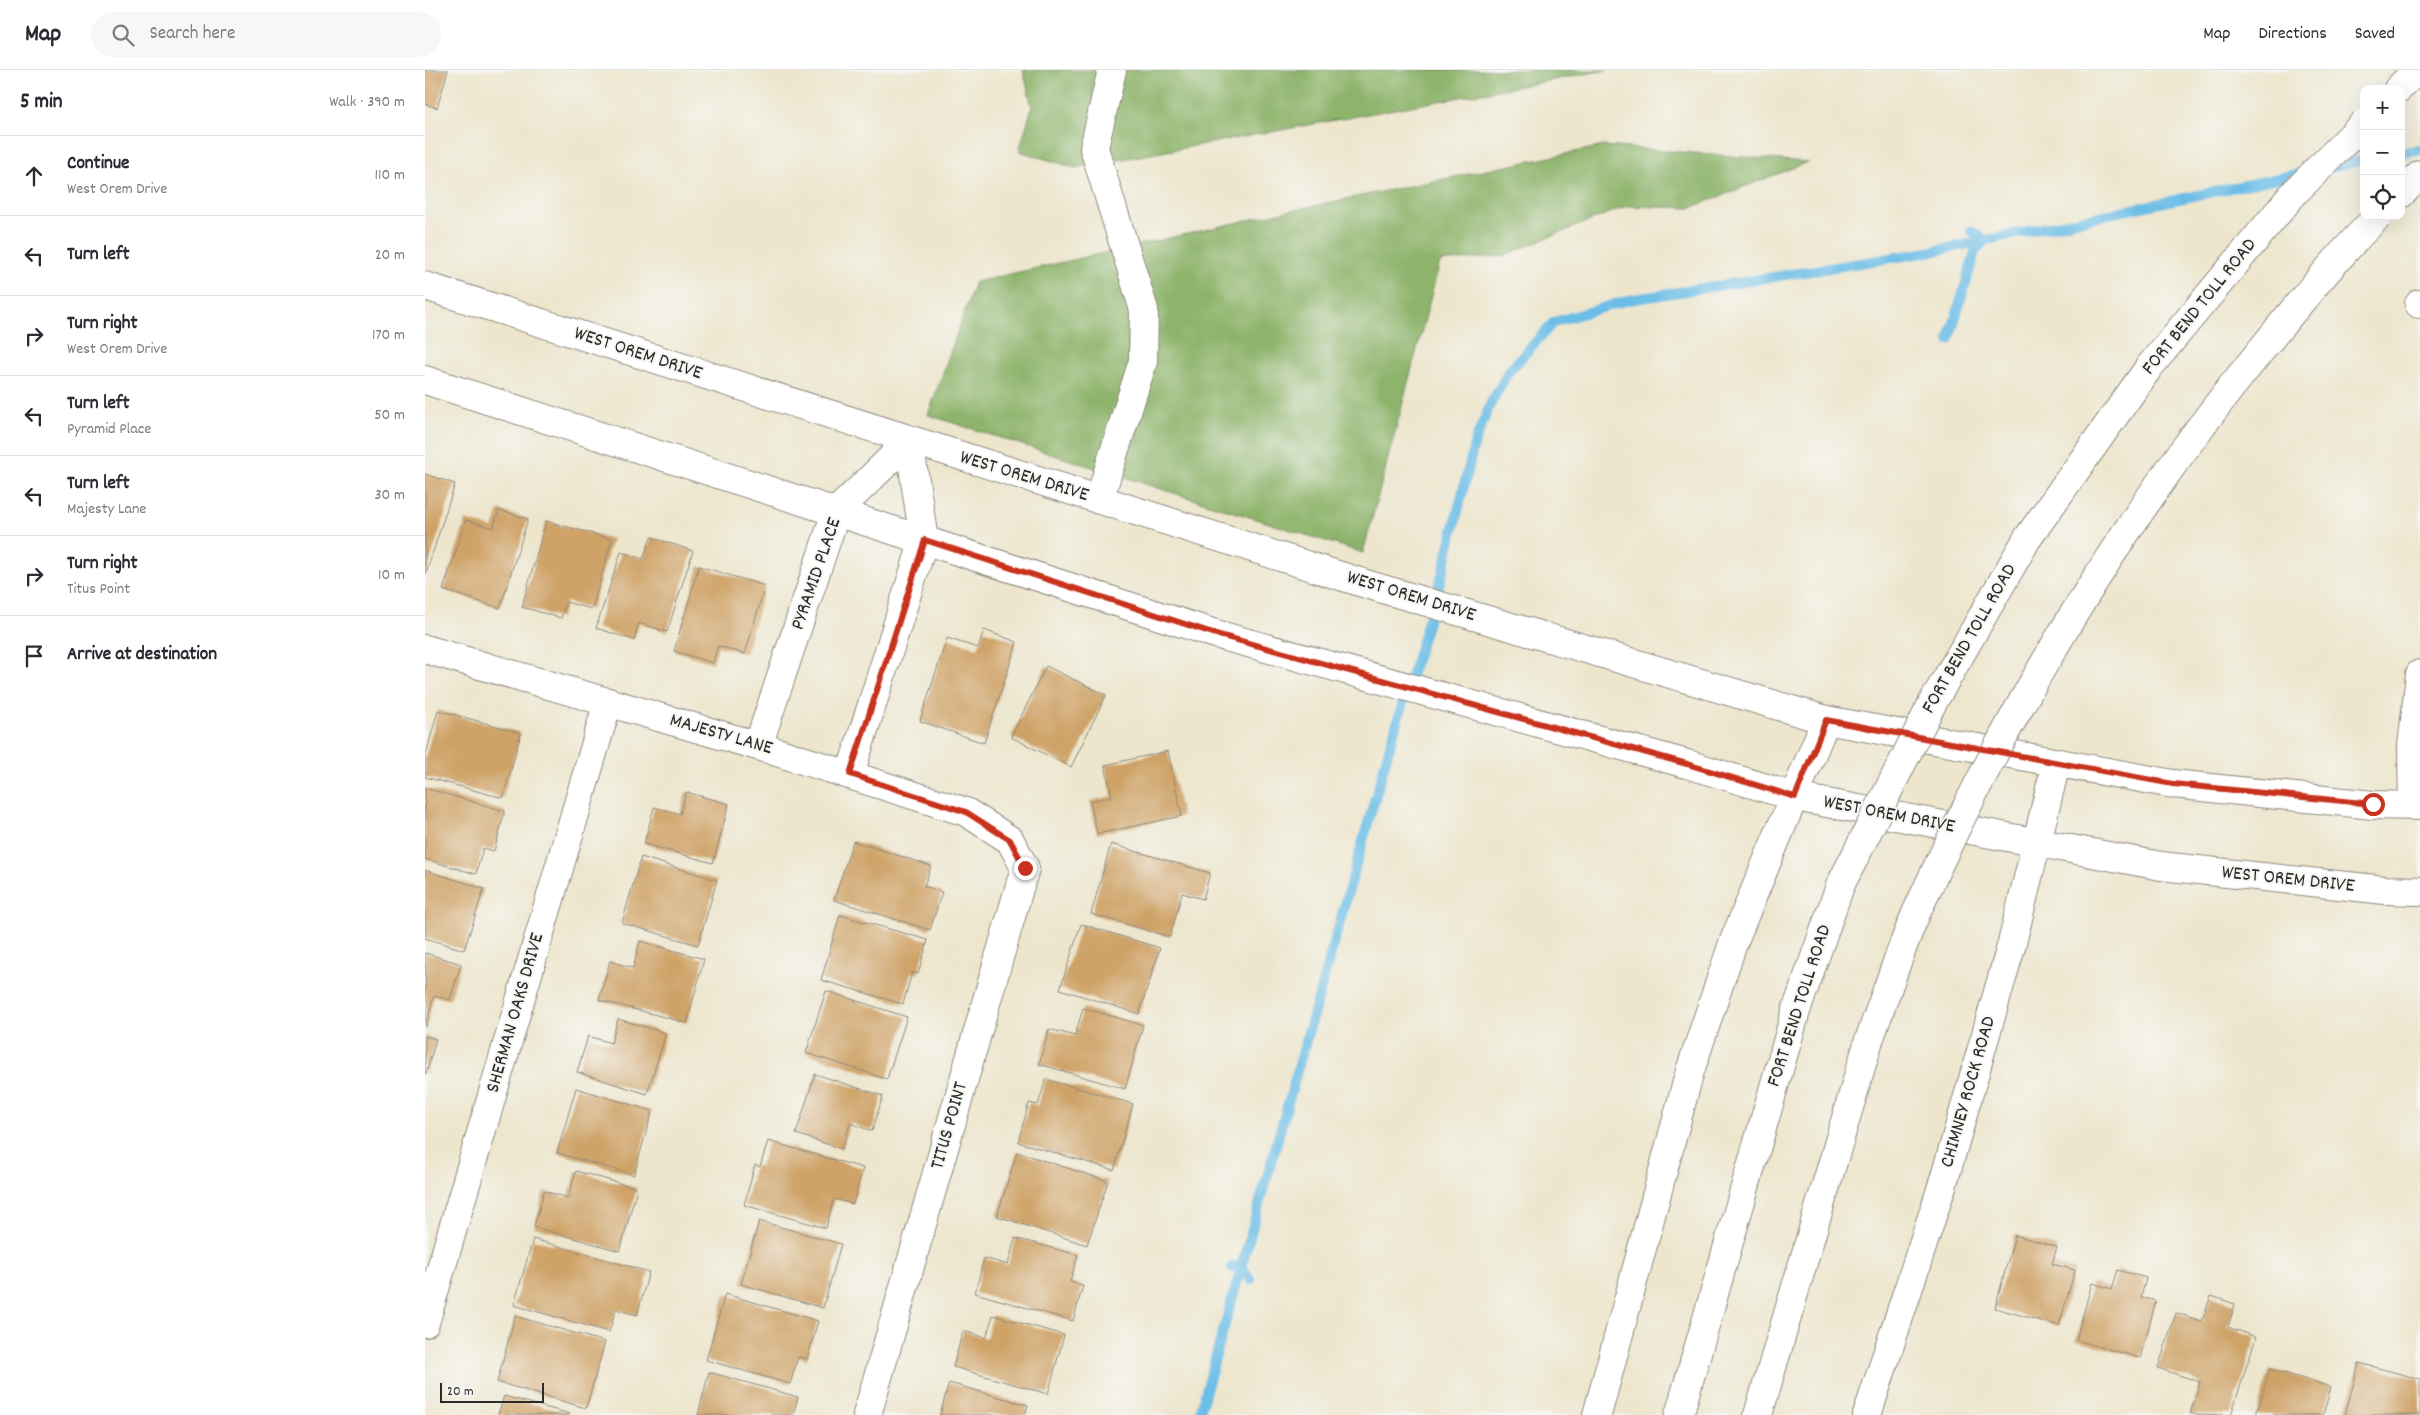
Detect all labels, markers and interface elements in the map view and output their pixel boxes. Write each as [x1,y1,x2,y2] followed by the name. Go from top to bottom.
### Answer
[91,12,441,57] search box
[25,18,61,52] text: Map
[109,21,137,49] icon: search
[149,21,235,48] text: Search here
[2203,22,2230,47] text: Map
[2258,22,2327,47] text: Directions
[2355,22,2395,47] text: Saved
[2360,85,2405,220] map controls
[2360,85,2405,130] button: +
[20,88,63,118] text: 5 min
[329,91,405,114] text: Walk · 390 m
[2360,130,2405,175] button: −
[67,151,129,178] text: Continue
[20,162,48,190] icon: ahead
[375,164,405,187] text: 110 m
[2360,175,2405,220] button: locate
[67,178,167,201] text: West Orem Drive
[2136,233,2264,381] street label: FORT BEND TOLL ROAD
[20,242,48,270] icon: left
[67,242,130,269] text: Turn left
[375,244,405,267] text: 20 m
[67,311,138,338] text: Turn right
[570,320,706,388] street label: WEST OREM DRIVE
[20,322,48,350] icon: right
[372,324,405,347] text: 170 m
[67,338,167,361] text: West Orem Drive
[67,391,130,418] text: Turn left
[20,402,48,430] icon: left
[374,404,405,427] text: 50 m
[67,418,151,441] text: Pyramid Place
[956,444,1092,510] street label: WEST OREM DRIVE
[67,471,130,498] text: Turn left
[20,482,48,510] icon: left
[375,484,405,507] text: 30 m
[67,498,146,521] text: Majesty Lane
[785,514,849,634] street label: PYRAMID PLACE
[67,551,138,578] text: Turn right
[1916,559,2024,719] street label: FORT BEND TOLL ROAD
[20,562,48,590] icon: right
[378,564,405,587] text: 10 m
[1343,564,1479,630] street label: WEST OREM DRIVE
[67,578,130,601] text: Titus Point
[20,642,48,670] icon: arrive
[67,642,217,669] text: Arrive at destination
[666,707,776,763] street label: MAJESTY LANE
[1821,789,1957,841] street label: WEST OREM DRIVE
[2362,793,2385,816] route start
[1014,857,1037,880] route end
[2220,859,2356,901] street label: WEST OREM DRIVE
[1761,921,1839,1091] street label: FORT BEND TOLL ROAD
[480,930,552,1096] street label: SHERMAN OAKS DRIVE
[1934,1013,2004,1171] street label: CHIMNEY ROCK ROAD
[924,1079,976,1173] street label: TITUS POINT
[440,1380,544,1403] scale bar
[447,1382,474,1402] text: 20 m

